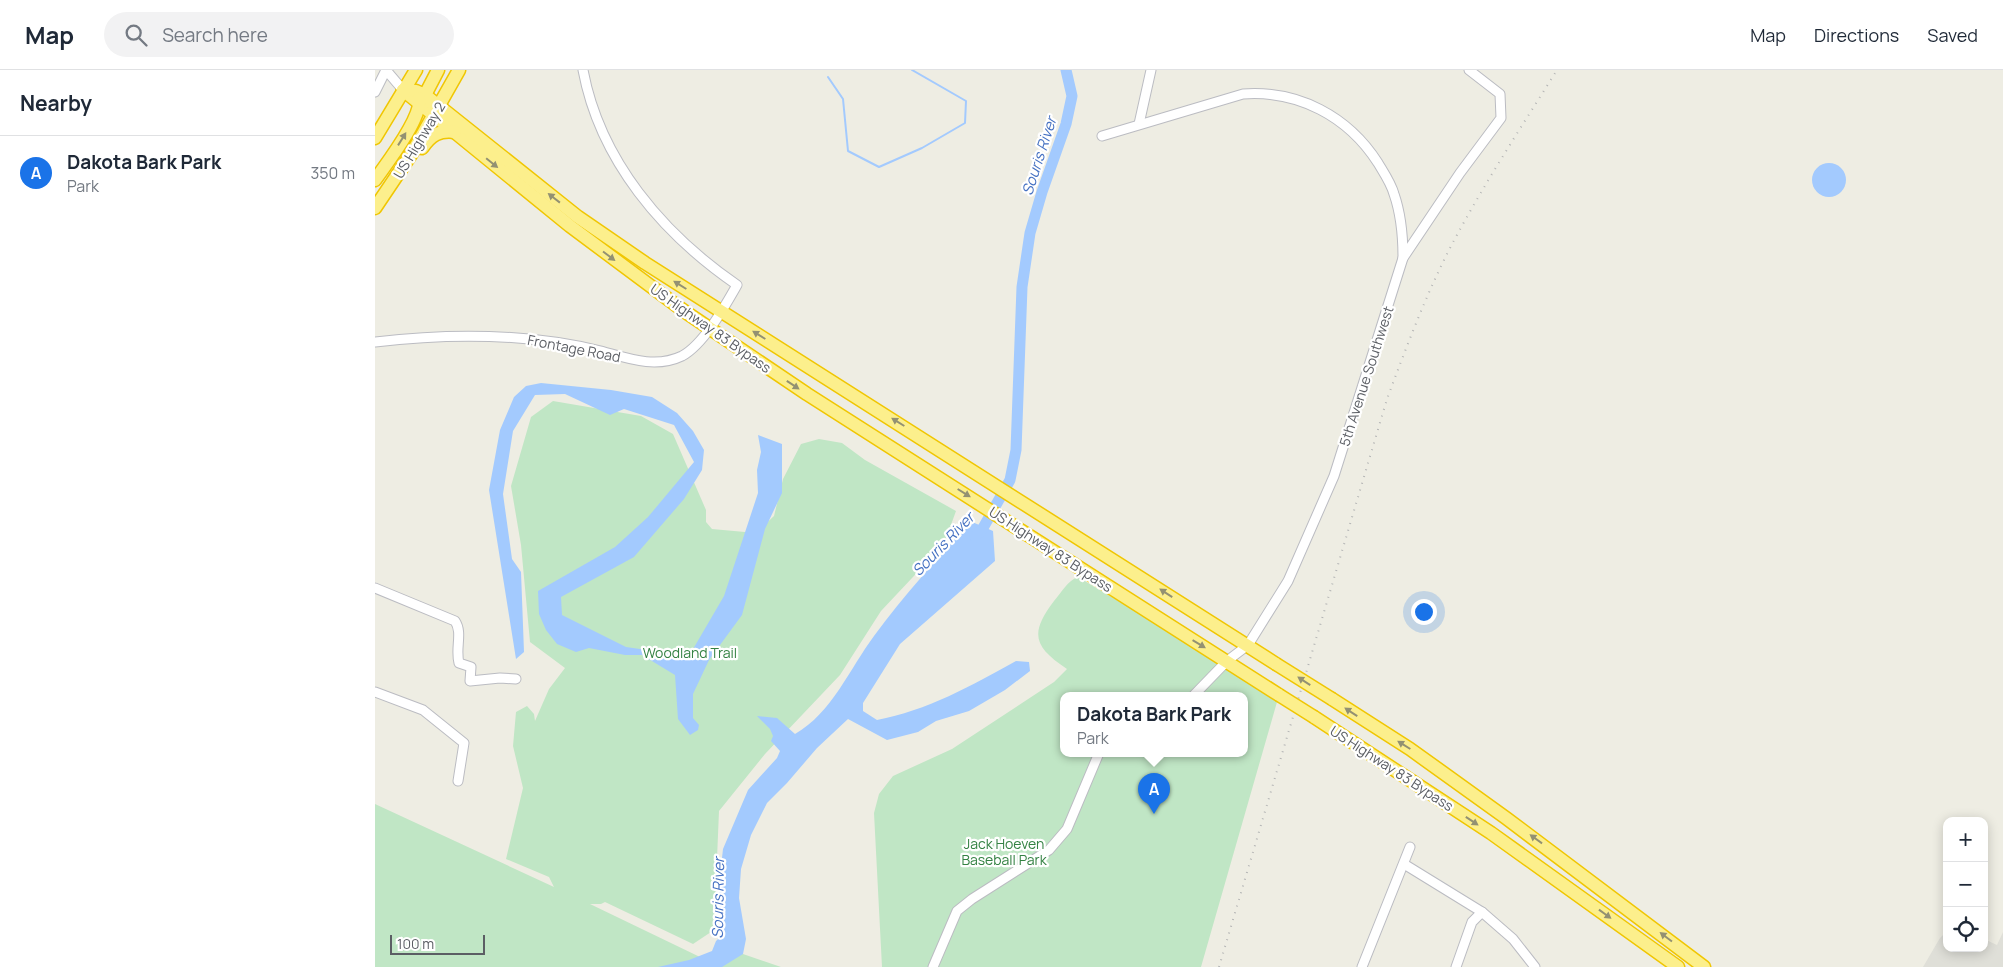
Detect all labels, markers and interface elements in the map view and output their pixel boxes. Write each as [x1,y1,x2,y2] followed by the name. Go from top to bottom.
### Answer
[104,12,454,57] search box
[25,18,74,51] text: Map
[122,21,150,49] icon: search
[162,22,268,48] text: Search here
[1750,23,1786,47] text: Map
[1814,23,1899,47] text: Directions
[1927,23,1978,47] text: Saved
[20,89,92,117] text: Nearby
[389,98,449,182] street label: US Highway 2
[1016,112,1062,198] water label: Souris River
[397,133,406,146] one-way arrow
[67,149,221,175] text: Dakota Bark Park
[485,157,498,168] one-way arrow
[31,162,41,184] text: A
[310,162,355,184] text: 350 m
[67,175,99,197] text: Park
[548,192,561,203] one-way arrow
[602,250,615,261] one-way arrow
[647,279,775,377] street label: US Highway 83 Bypass
[674,280,687,289] one-way arrow
[1334,303,1398,449] street label: 5th Avenue Southwest
[526,330,622,366] street label: Frontage Road
[752,330,765,339] one-way arrow
[786,380,800,389] one-way arrow
[891,417,904,426] one-way arrow
[957,488,970,498] one-way arrow
[986,502,1116,596] street label: US Highway 83 Bypass
[907,506,981,581] water label: Souris River
[1160,589,1173,598] one-way arrow
[1411,599,1437,625] your location
[1192,639,1205,649] one-way arrow
[643,643,737,662] park label: Woodland Trail
[1297,677,1311,686] one-way arrow
[1060,692,1248,757] popup
[1077,701,1231,727] text: Dakota Bark Park
[1345,707,1358,717] one-way arrow
[1327,721,1457,815] street label: US Highway 83 Bypass
[1077,727,1109,749] text: Park
[1397,741,1410,750] one-way arrow
[1138,773,1170,814] pin: A
[1465,816,1479,825] one-way arrow
[1943,817,1988,952] map controls
[1943,817,1988,862] button: +
[961,834,1048,869] park label: Jack Hoeven Baseball Park
[1530,834,1543,845] one-way arrow
[707,855,729,939] water label: Souris River
[1943,862,1988,907] button: −
[1943,907,1988,952] button: locate
[1598,909,1612,919] one-way arrow
[390,932,485,955] scale bar
[1660,932,1673,943] one-way arrow
[397,934,434,953] text: 100 m

